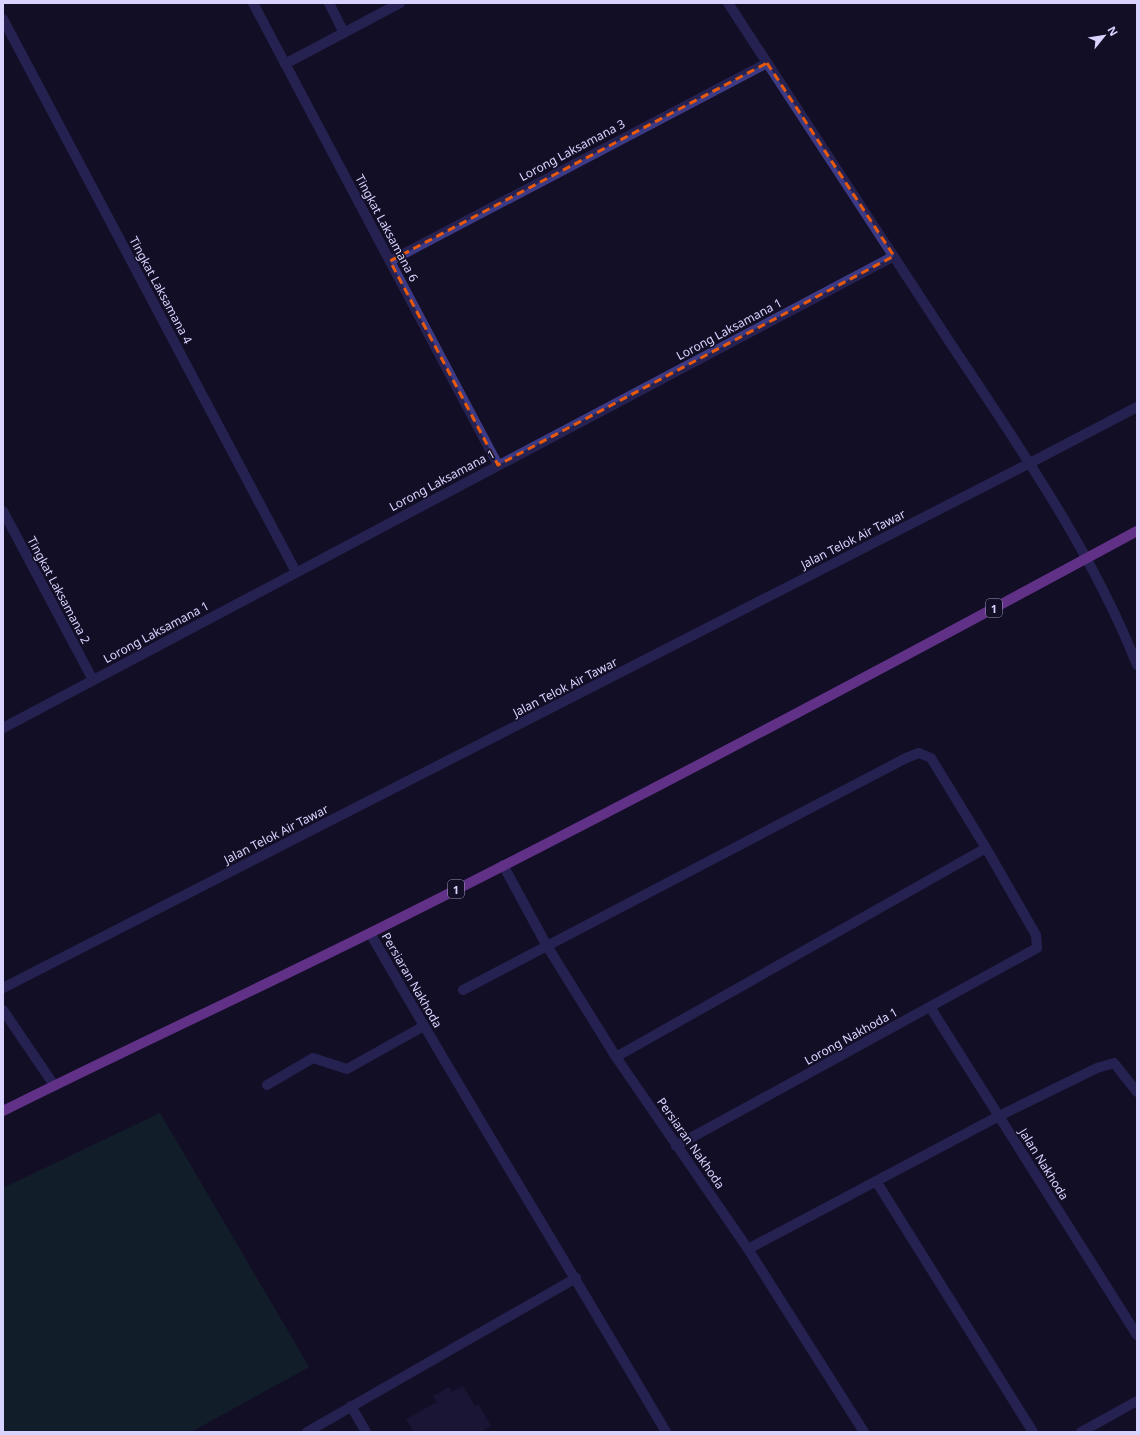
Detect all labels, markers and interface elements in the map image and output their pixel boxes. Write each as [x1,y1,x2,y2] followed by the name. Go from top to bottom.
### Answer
[1084,16,1124,56] north arrow
[1104,23,1122,38] text: N
[516,115,628,185] street label: Lorong Laksamana 3
[352,171,423,285] street label: Tingkat Laksamana 6
[126,233,197,347] street label: Tingkat Laksamana 4
[673,294,785,364] street label: Lorong Laksamana 1
[386,445,498,515] street label: Lorong Laksamana 1
[797,505,908,573] street label: Jalan Telok Air Tawar
[24,533,95,647] street label: Tingkat Laksamana 2
[100,597,212,667] street label: Lorong Laksamana 1
[986,599,1002,617] road number: 1
[509,653,620,721] street label: Jalan Telok Air Tawar
[220,800,331,868] street label: Jalan Telok Air Tawar
[448,880,464,898] road number: 1
[378,929,446,1031] street label: Persiaran Nakhoda
[801,1003,901,1069] street label: Lorong Nakhoda 1
[653,1094,729,1192] street label: Persiaran Nakhoda
[1015,1124,1073,1203] street label: Jalan Nakhoda

